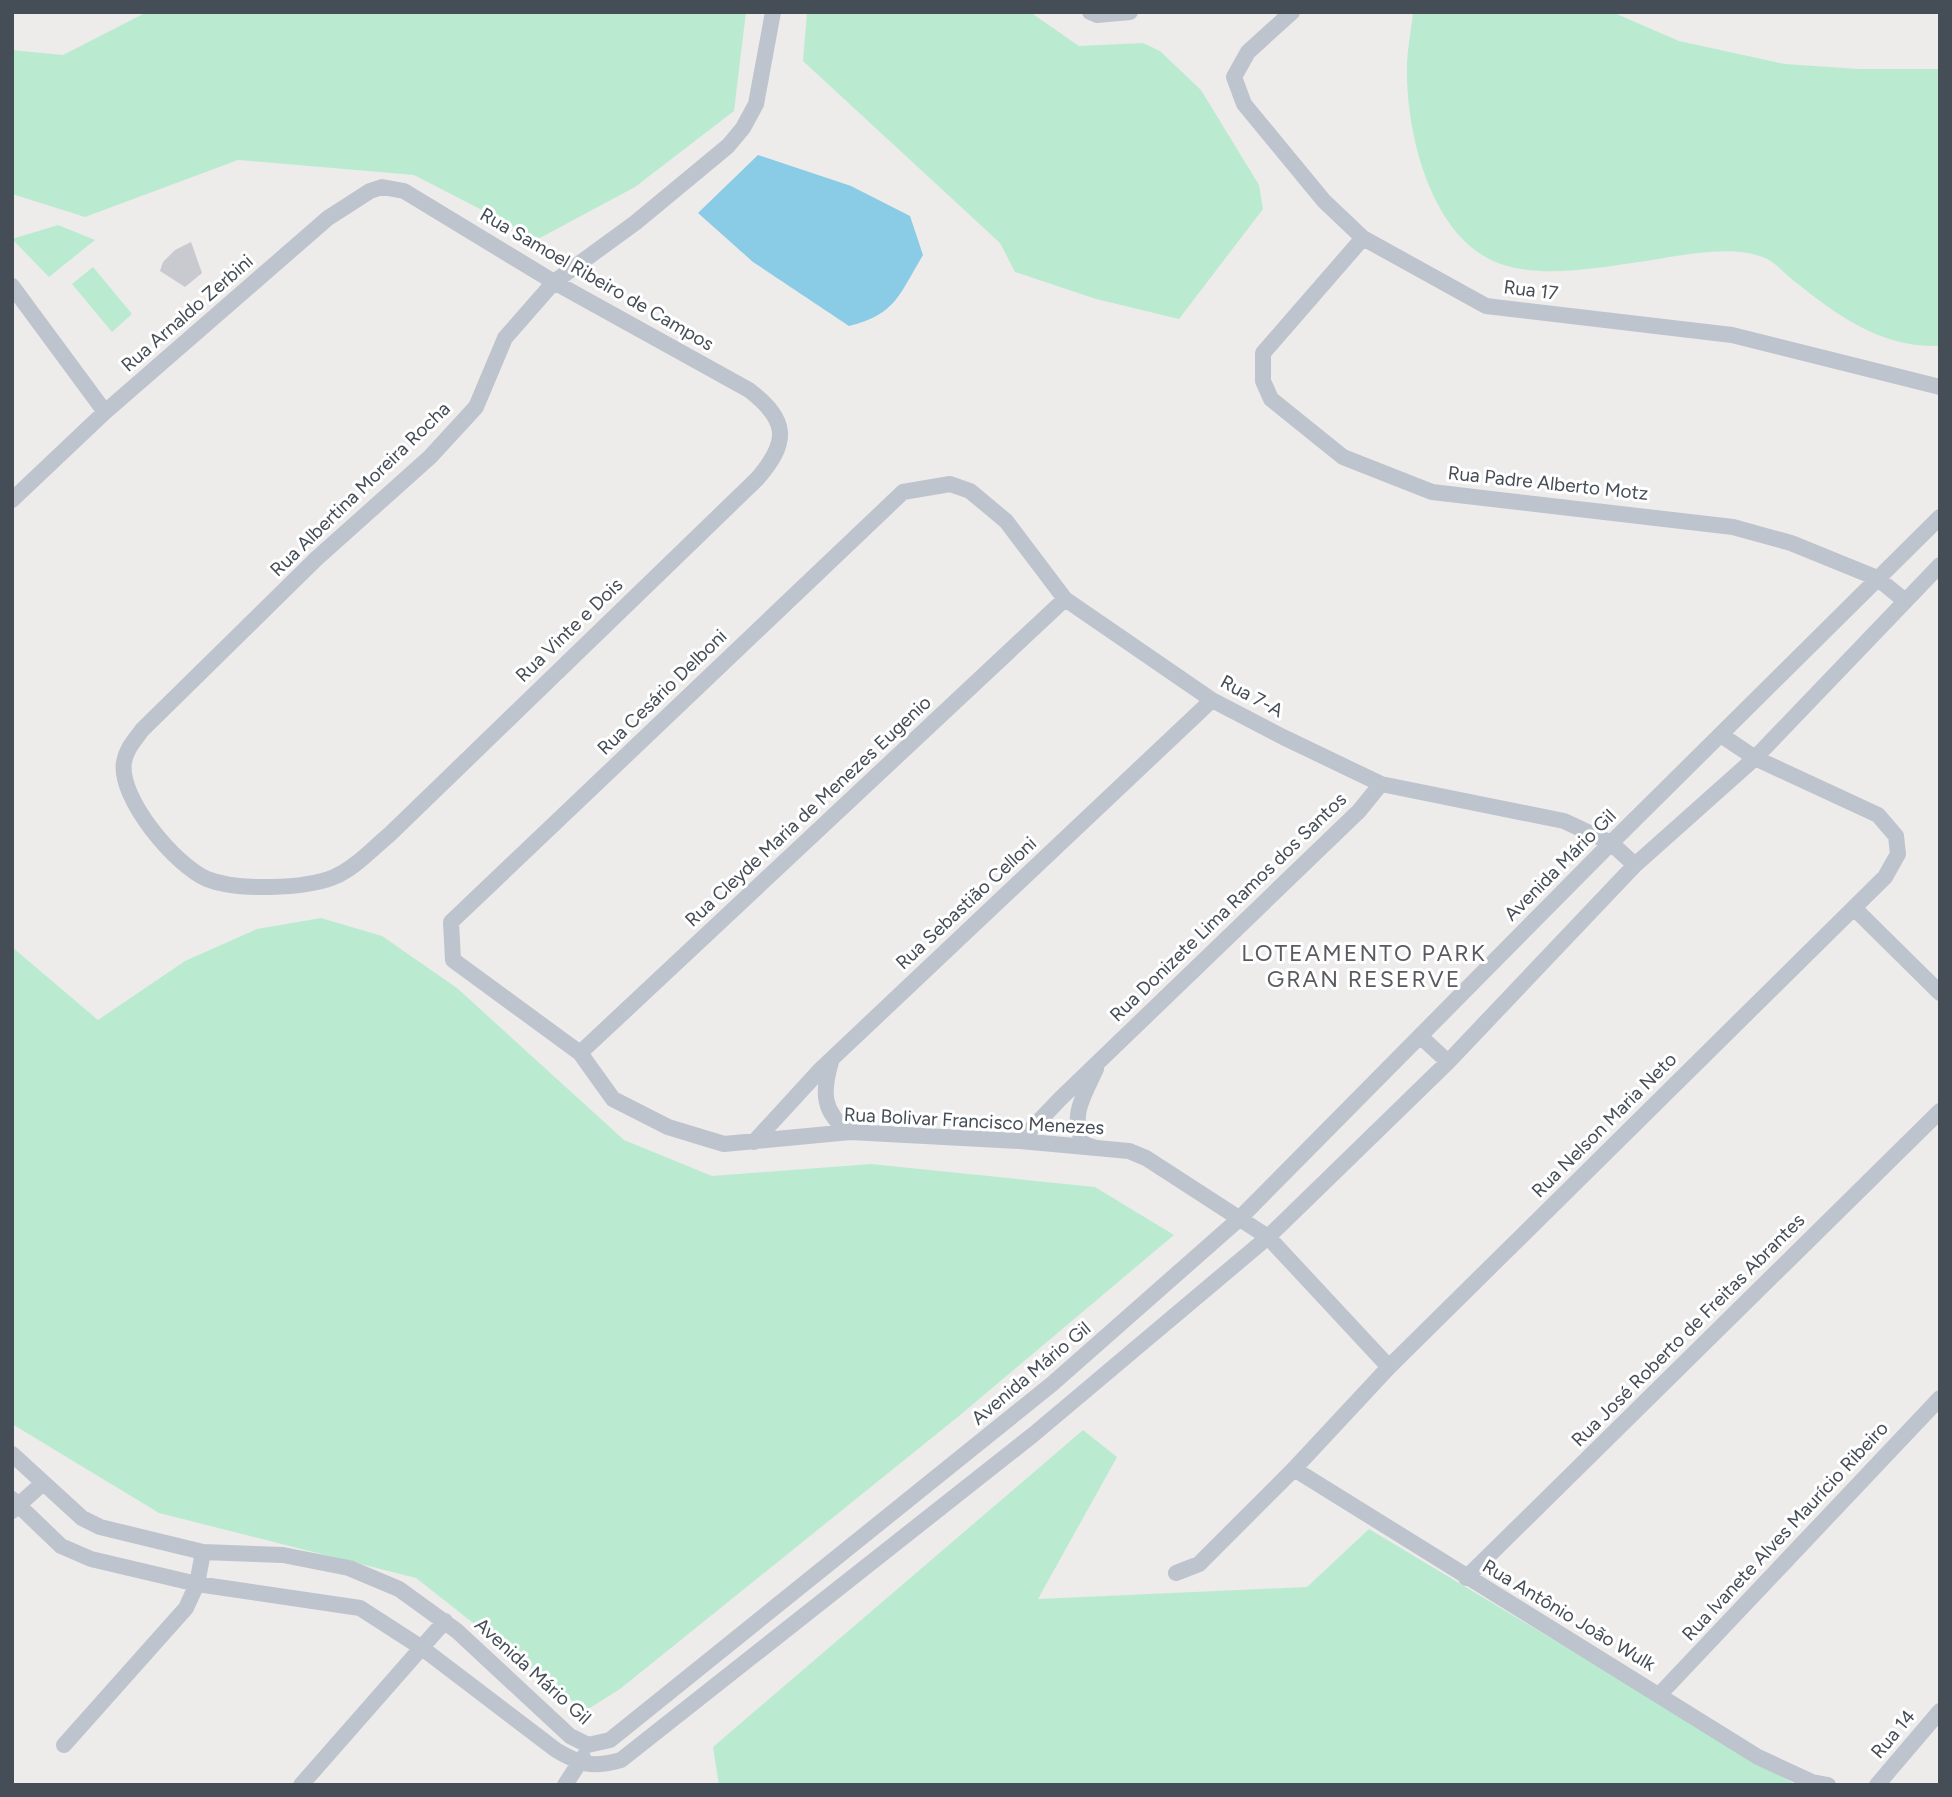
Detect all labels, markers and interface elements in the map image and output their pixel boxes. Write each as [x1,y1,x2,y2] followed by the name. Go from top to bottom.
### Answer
[476,203,718,356] street label: Rua Samoel Ribeiro de Campos
[116,250,258,376] street label: Rua Arnaldo Zerbini
[1502,275,1560,305] street label: Rua 17
[265,397,455,581] street label: Rua Albertina Moreira Rocha
[1447,461,1649,505] street label: Rua Padre Alberto Motz
[511,573,627,687] street label: Rua Vinte e Dois
[593,624,731,760] street label: Rua Cesário Delboni
[1217,670,1287,722] street label: Rua 7-A
[680,691,936,931] street label: Rua Cleyde Maria de Menezes Eugenio
[1105,788,1351,1026] street label: Rua Donizete Lima Ramos dos Santos
[1499,804,1621,926] street label: Avenida Mário Gil
[891,832,1041,974] street label: Rua Sebastião Celloni
[1241,939,1487,993] district label: LOTEAMENTO PARK GRAN RESERVE
[1527,1048,1681,1202] street label: Rua Nelson Maria Neto
[843,1103,1105,1139] street label: Rua Bolivar Francisco Menezes
[1567,1209,1809,1451] street label: Rua José Roberto de Freitas Abrantes
[967,1316,1095,1430] street label: Avenida Mário Gil
[1677,1417,1893,1645] street label: Rua lvanete Alves Maurício Ribeiro
[1478,1554,1660,1676] street label: Rua Antônio João Wulk
[470,1613,596,1729] street label: Avenida Mário Gil
[1866,1705,1920,1763] street label: Rua 14

